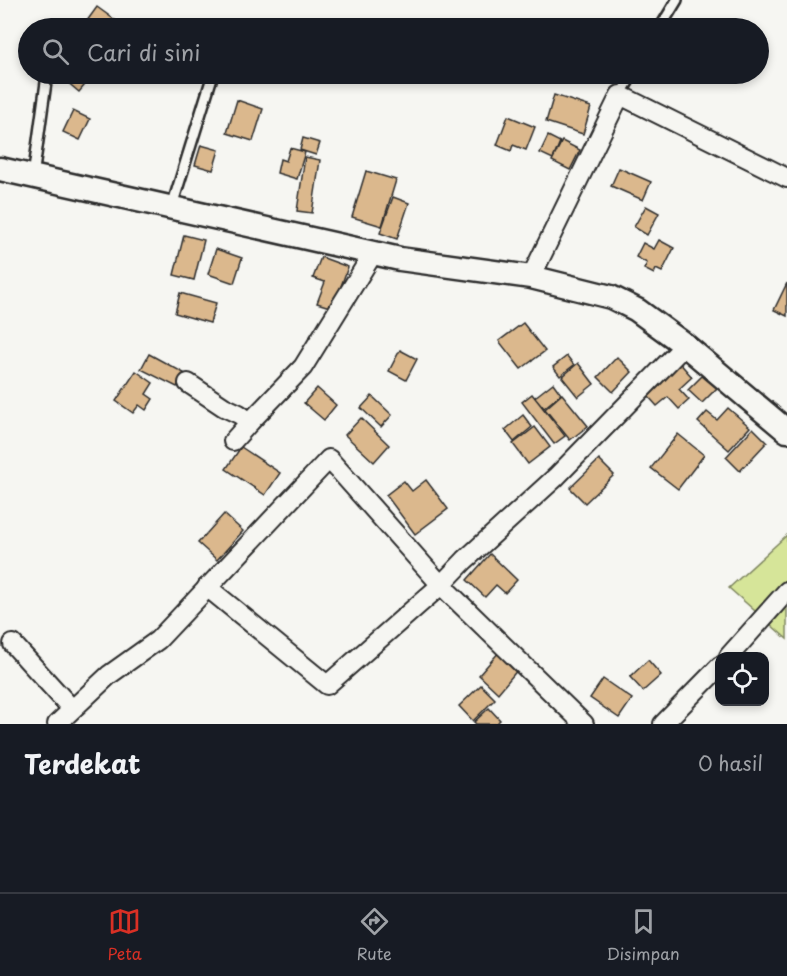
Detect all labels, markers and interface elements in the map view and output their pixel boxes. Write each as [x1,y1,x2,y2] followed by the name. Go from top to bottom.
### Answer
[18,18,769,84] search box
[39,35,72,68] icon: search
[87,35,200,68] text: Cari di sini
[715,652,769,706] map controls
[715,652,769,706] button: locate
[24,744,141,783] text: Terdekat
[698,748,763,778] text: 0 hasil
[107,905,142,965] tab: Peta
[357,905,392,965] tab: Rute
[607,905,680,965] tab: Disimpan

